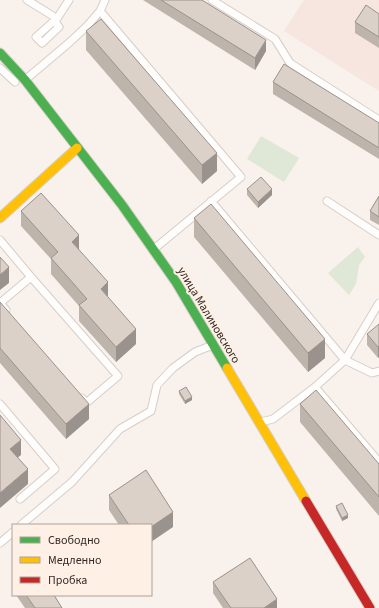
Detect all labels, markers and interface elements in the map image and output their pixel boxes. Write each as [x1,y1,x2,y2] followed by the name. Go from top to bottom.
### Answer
[173,264,244,367] street label: улица Малиновского
[12,524,152,596] legend
[48,532,100,549] text: Свободно
[48,552,102,569] text: Медленно
[48,572,87,589] text: Пробка

